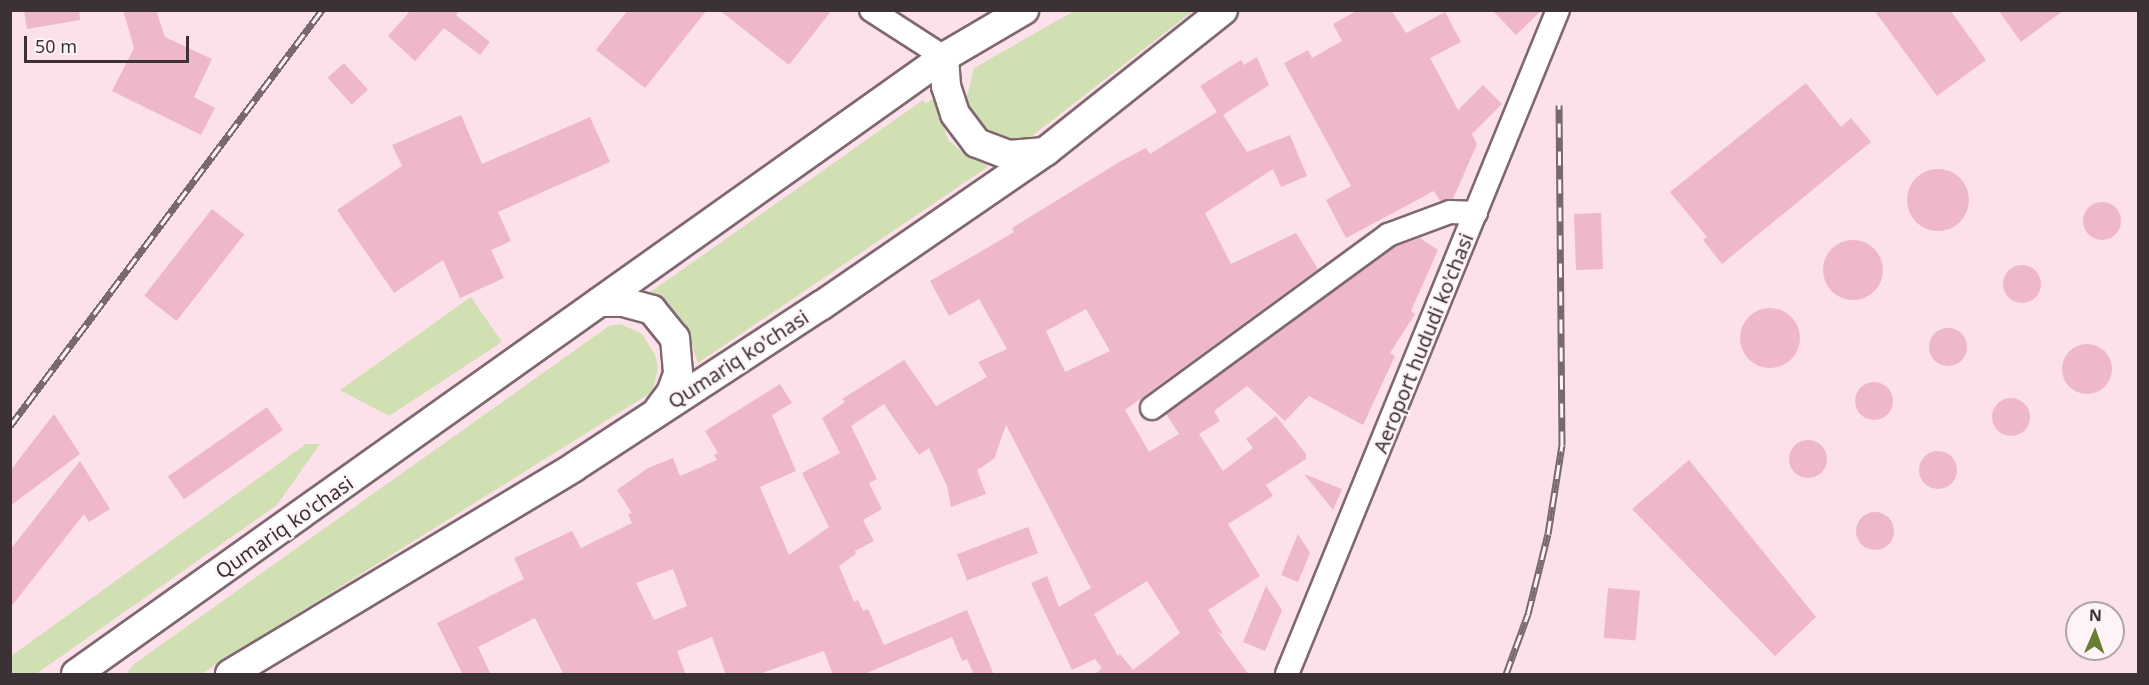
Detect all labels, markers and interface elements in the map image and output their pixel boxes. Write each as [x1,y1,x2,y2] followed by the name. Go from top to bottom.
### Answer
[27,24,192,62] scale bar
[35,34,77,58] text: 50 m
[1368,230,1478,456] street label: Aeroport hududi ko'chasi
[663,305,813,413] street label: Qumariq ko'chasi
[211,471,357,583] street label: Qumariq ko'chasi
[2065,601,2125,661] north arrow
[2089,604,2102,626] text: N

